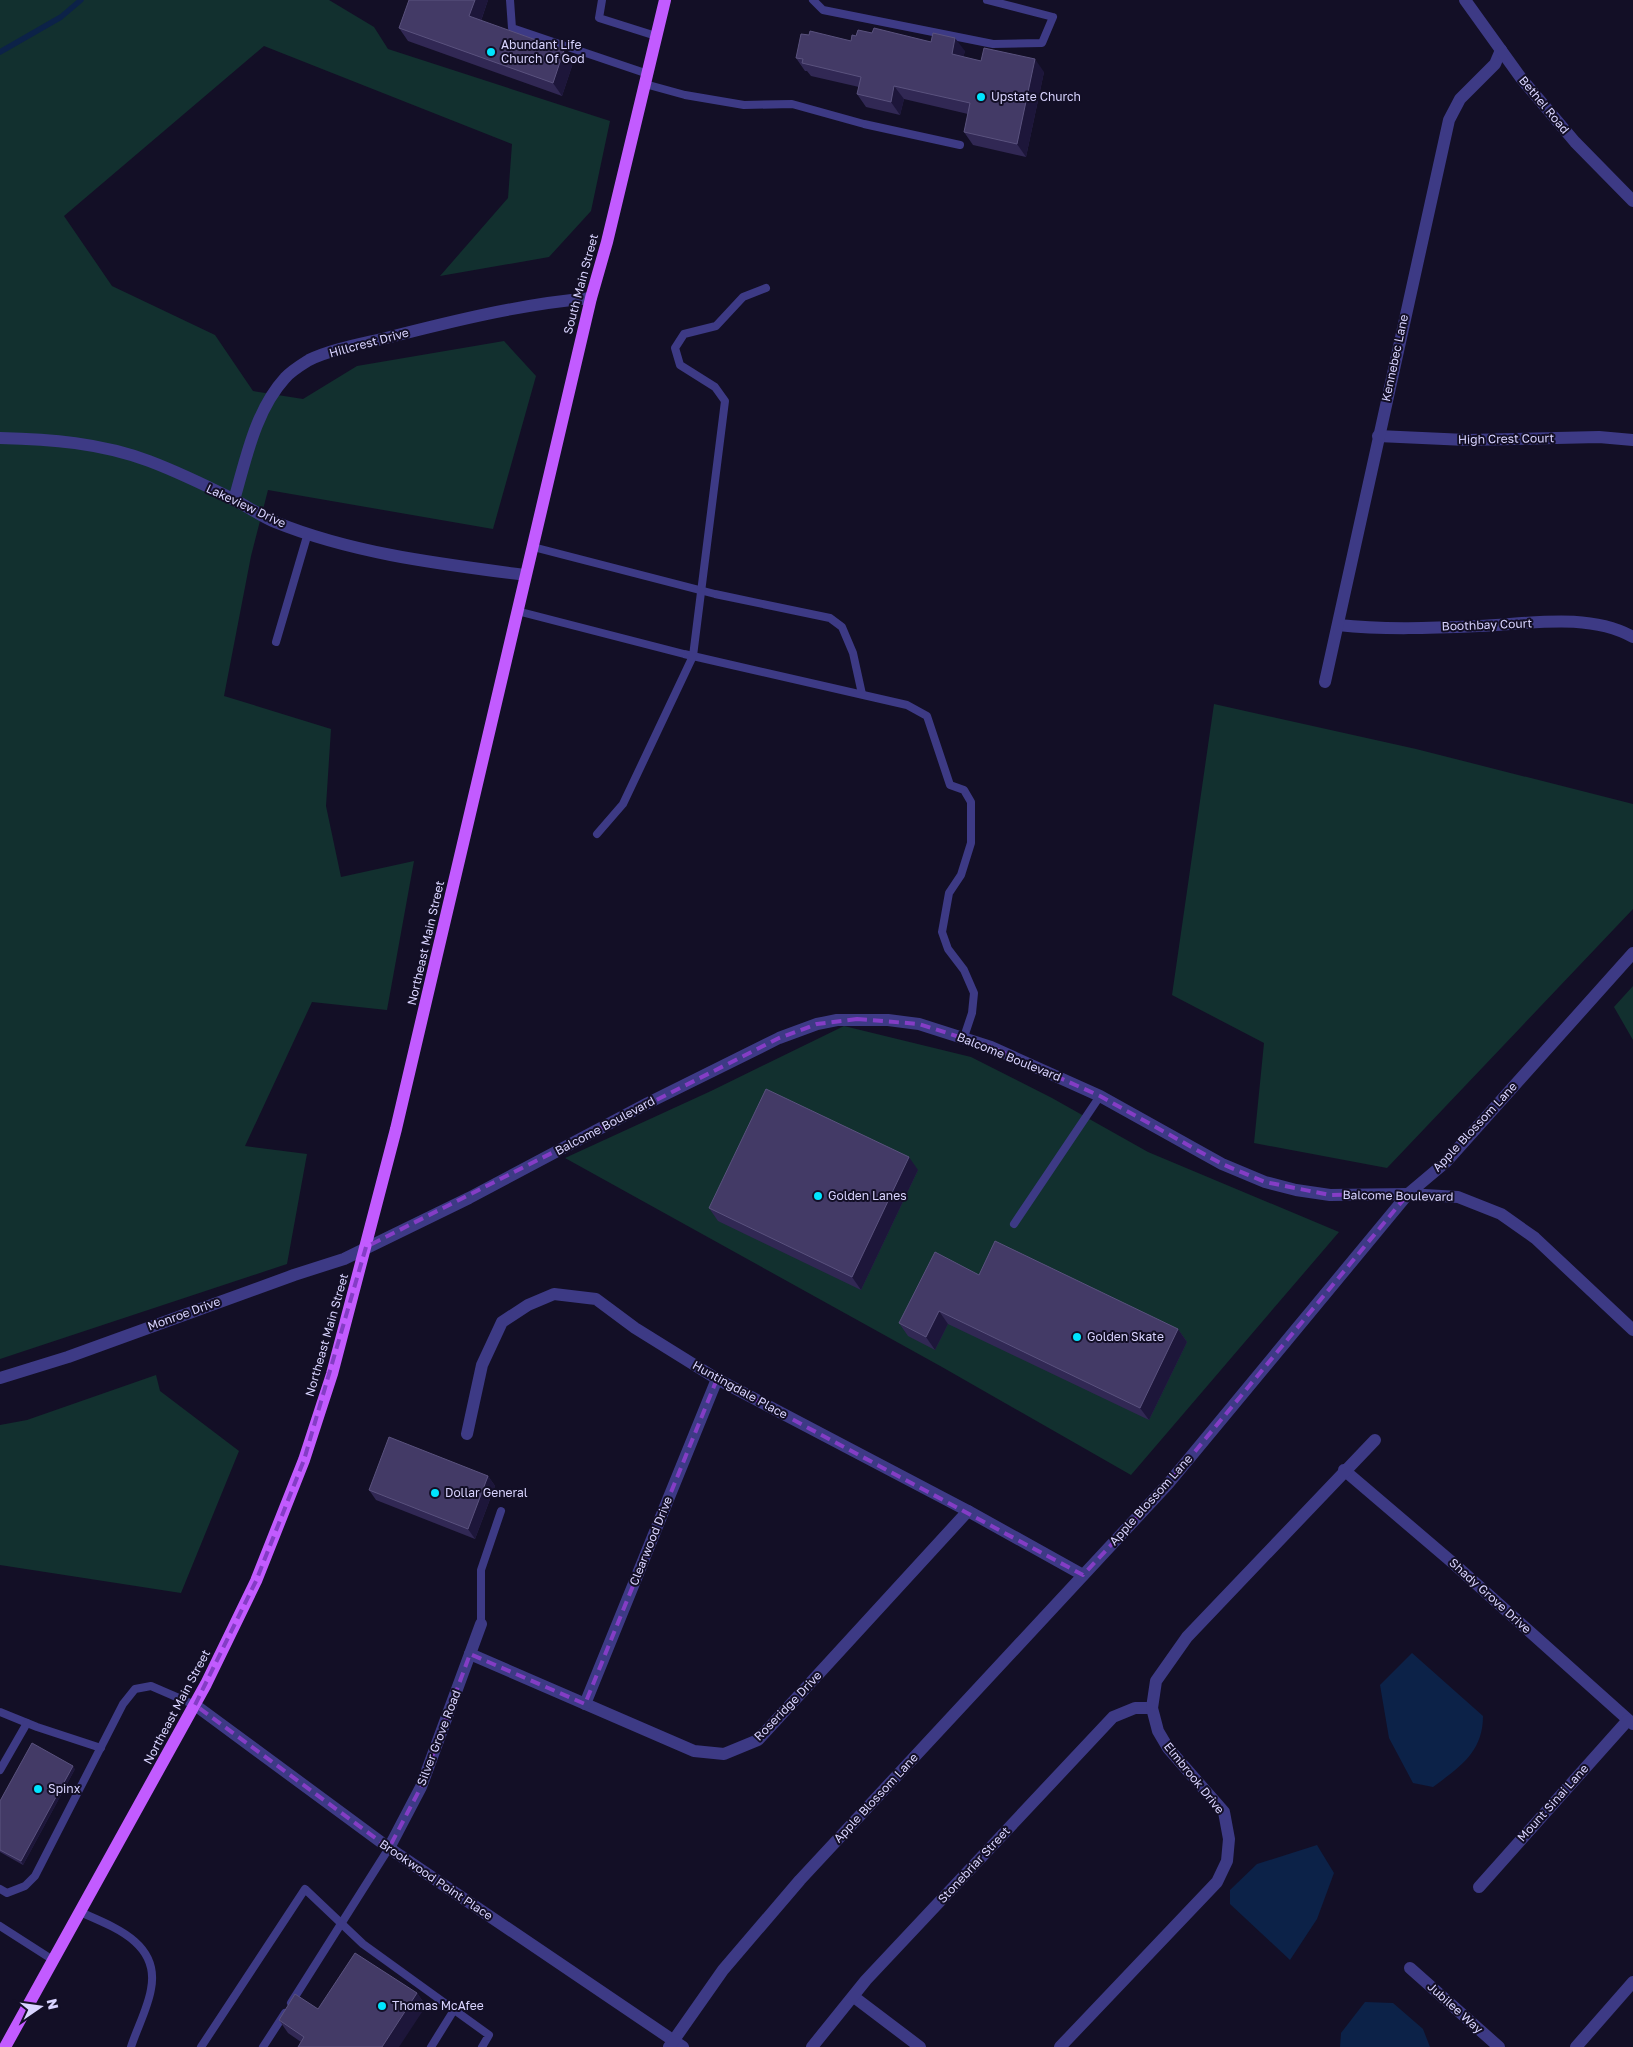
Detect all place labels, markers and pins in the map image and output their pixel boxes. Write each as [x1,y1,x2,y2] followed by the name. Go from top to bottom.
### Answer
[501,37,585,66] place label: Abundant Life Church Of God
[485,46,497,58] marker: Abundant Life Church Of God
[991,89,1081,104] place label: Upstate Church
[975,91,987,103] marker: Upstate Church
[828,1188,907,1203] place label: Golden Lanes
[812,1190,824,1202] marker: Golden Lanes
[1087,1329,1164,1344] place label: Golden Skate
[1071,1331,1083,1343] marker: Golden Skate
[445,1485,528,1500] place label: Dollar General
[429,1487,441,1499] marker: Dollar General
[48,1781,81,1796] place label: Spinx
[32,1783,44,1795] marker: Spinx
[392,1998,484,2013] place label: Thomas McAfee
[376,2000,388,2012] marker: Thomas McAfee

